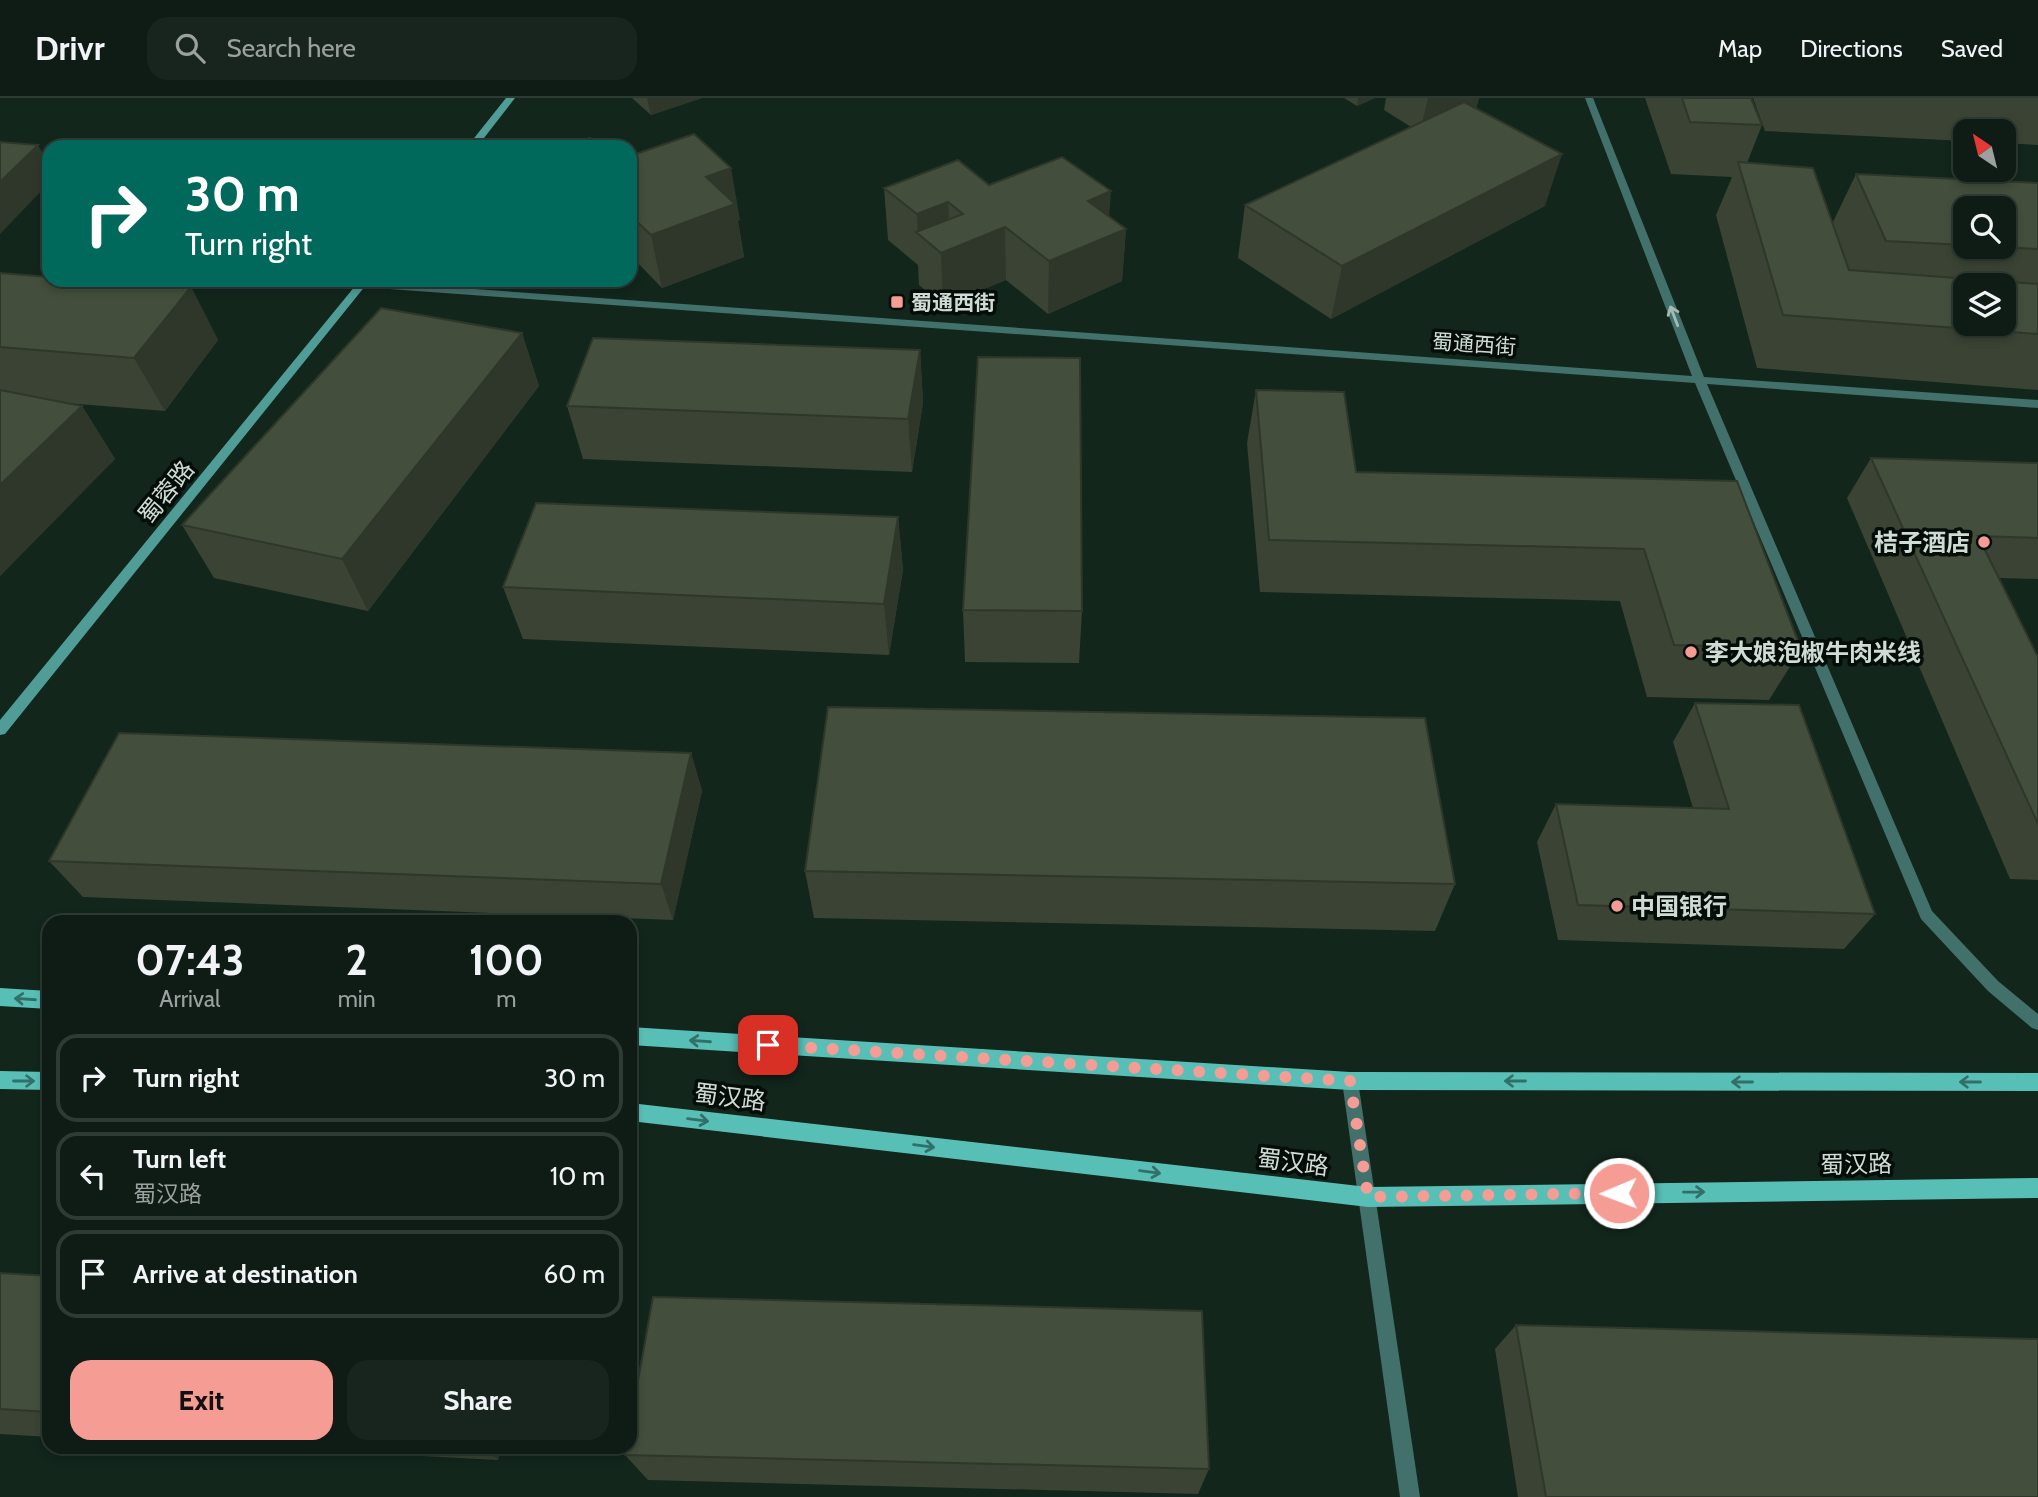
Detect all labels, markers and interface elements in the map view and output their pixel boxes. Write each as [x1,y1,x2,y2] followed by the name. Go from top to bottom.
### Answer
[147,17,637,80] search box
[35,28,105,68] text: Drivr
[171,29,209,67] icon: search
[227,32,356,64] text: Search here
[1718,34,1762,63] text: Map
[1800,34,1903,63] text: Directions
[1941,34,2003,63] text: Saved
[1953,119,2016,182] north arrow
[1953,119,2016,336] map controls
[185,164,300,223] text: 30 m
[70,168,161,259] icon: right
[1953,196,2016,259] button: search
[185,224,312,263] text: Turn right
[1953,273,2016,336] button: layers
[911,290,995,315] place label: 蜀通西街
[889,294,905,310] marker: 蜀通西街
[1666,305,1679,327] one-way arrow
[1431,329,1517,359] street label: 蜀通西街
[132,455,200,529] street label: 蜀蓉路
[1874,528,1970,557] place label: 桔子酒店
[1976,534,1992,550] marker: 桔子酒店
[1705,638,1921,667] place label: 李大娘泡椒牛肉米线
[1683,644,1699,660] marker: 李大娘泡椒牛肉米线
[1631,892,1727,921] place label: 中国银行
[1609,898,1625,914] marker: 中国银行
[135,934,244,986] text: 07:43
[346,934,368,986] text: 2
[469,934,544,986] text: 100
[159,985,220,1013] text: Arrival
[338,985,376,1013] text: min
[496,985,516,1013] text: m
[13,992,36,1005] one-way arrow
[738,1015,798,1075] pin
[749,1026,787,1064] icon: arrive
[689,1034,712,1047] one-way arrow
[74,1059,112,1097] icon: right
[133,1062,239,1094] text: Turn right
[544,1062,605,1094] text: 30 m
[13,1074,36,1088] one-way arrow
[1504,1074,1527,1088] one-way arrow
[1731,1075,1754,1089] one-way arrow
[1959,1075,1982,1089] one-way arrow
[693,1078,767,1116] street label: 蜀汉路
[686,1113,709,1126] one-way arrow
[912,1139,935,1152] one-way arrow
[133,1143,226,1175] text: Turn left
[1256,1143,1330,1181] street label: 蜀汉路
[1820,1149,1892,1179] street label: 蜀汉路
[1582,1156,1656,1230] position arrow
[74,1157,112,1195] icon: left
[550,1160,605,1192] text: 10 m
[1138,1165,1161,1178] one-way arrow
[133,1180,202,1208] text: 蜀汉路
[1683,1185,1706,1199] one-way arrow
[74,1255,112,1293] icon: arrive
[133,1258,358,1290] text: Arrive at destination
[543,1258,605,1290] text: 60 m
[70,1360,333,1440] button: Exit
[347,1360,609,1440] button: Share

